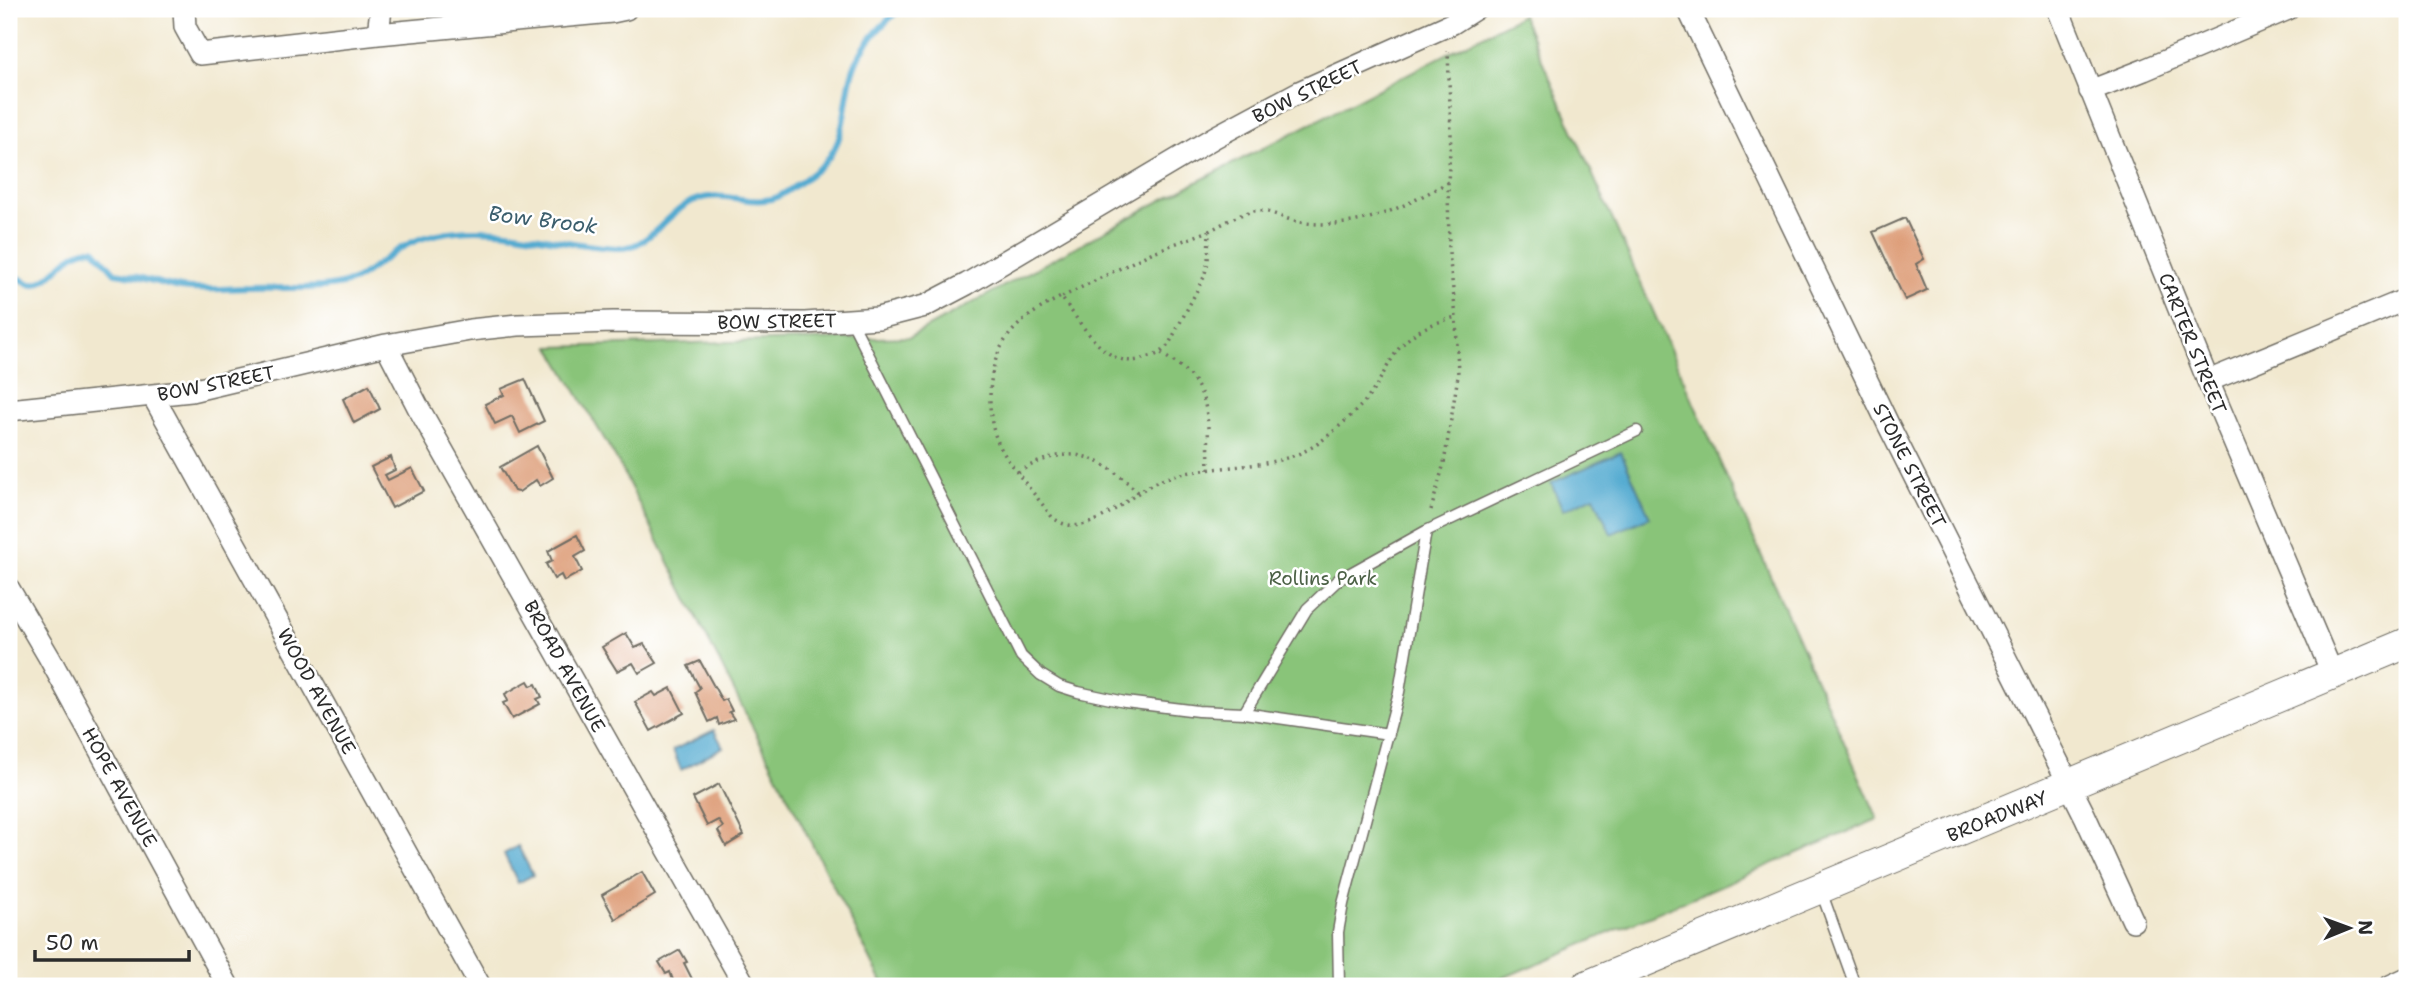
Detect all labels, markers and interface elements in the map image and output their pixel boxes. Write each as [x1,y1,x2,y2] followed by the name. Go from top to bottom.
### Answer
[1248,54,1367,129] street label: BOW STREET
[487,199,599,241] water label: Bow Brook
[2153,269,2232,418] street label: CARTER STREET
[717,308,837,335] street label: BOW STREET
[155,360,277,407] street label: BOW STREET
[1867,399,1952,532] street label: STONE STREET
[1269,566,1377,591] park label: Rollins Park
[518,596,611,737] street label: BROAD AVENUE
[272,624,362,759] street label: WOOD AVENUE
[76,723,163,852] street label: HOPE AVENUE
[1943,785,2052,848] street label: BROADWAY
[2314,894,2384,964] north arrow
[35,918,189,962] scale bar
[2353,920,2378,935] text: N
[46,929,99,957] text: 50 m

